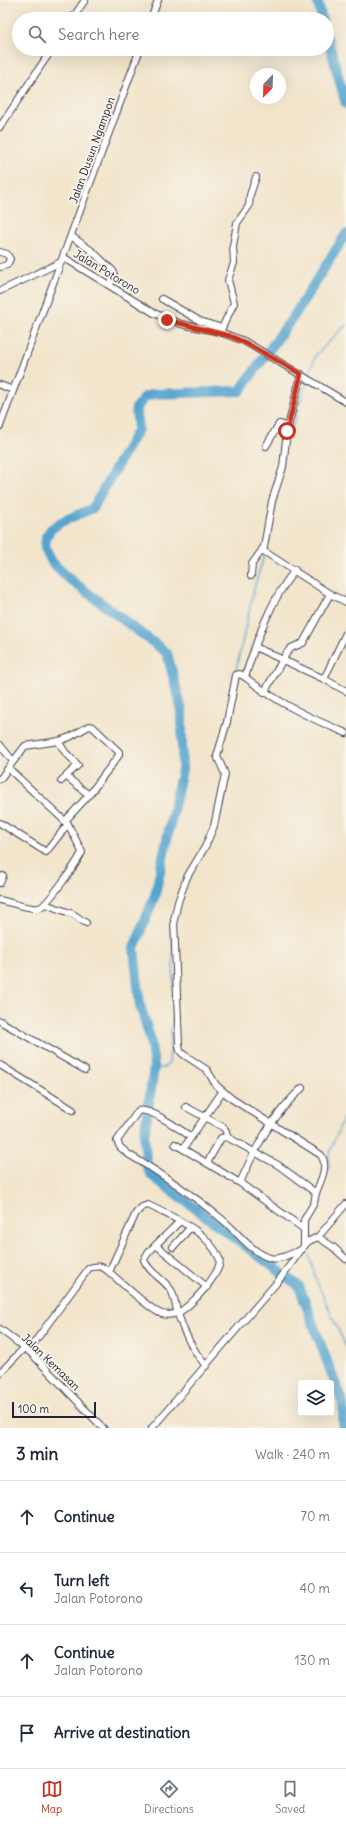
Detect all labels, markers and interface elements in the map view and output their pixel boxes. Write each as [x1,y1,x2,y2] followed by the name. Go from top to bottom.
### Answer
[12,12,334,56] search box
[26,23,48,45] icon: search
[58,25,139,44] text: Search here
[250,68,286,104] north arrow
[66,95,118,205] street label: Jalan Dusun Ngampon
[71,247,143,297] street label: Jalan Potorono
[158,311,176,329] route end
[278,422,296,440] route start
[19,1331,83,1393] street label: Jalan Kemasan
[298,1380,334,1416] map controls
[298,1380,334,1416] button: layers
[12,1400,96,1419] scale bar
[18,1402,49,1416] text: 100 m
[16,1443,58,1465] text: 3 min
[255,1446,330,1463] text: Walk · 240 m
[16,1506,38,1528] icon: ahead
[54,1507,115,1526] text: Continue
[301,1508,330,1525] text: 70 m
[54,1571,109,1590] text: Turn left
[16,1578,38,1600] icon: left
[299,1580,330,1597] text: 40 m
[54,1590,143,1607] text: Jalan Potorono
[54,1643,115,1662] text: Continue
[16,1650,38,1672] icon: ahead
[294,1652,330,1669] text: 130 m
[54,1662,143,1679] text: Jalan Potorono
[16,1722,38,1744] icon: arrive
[54,1723,190,1742] text: Arrive at destination
[41,1778,63,1816] tab: Map
[144,1778,194,1816] tab: Directions
[275,1778,305,1816] tab: Saved

